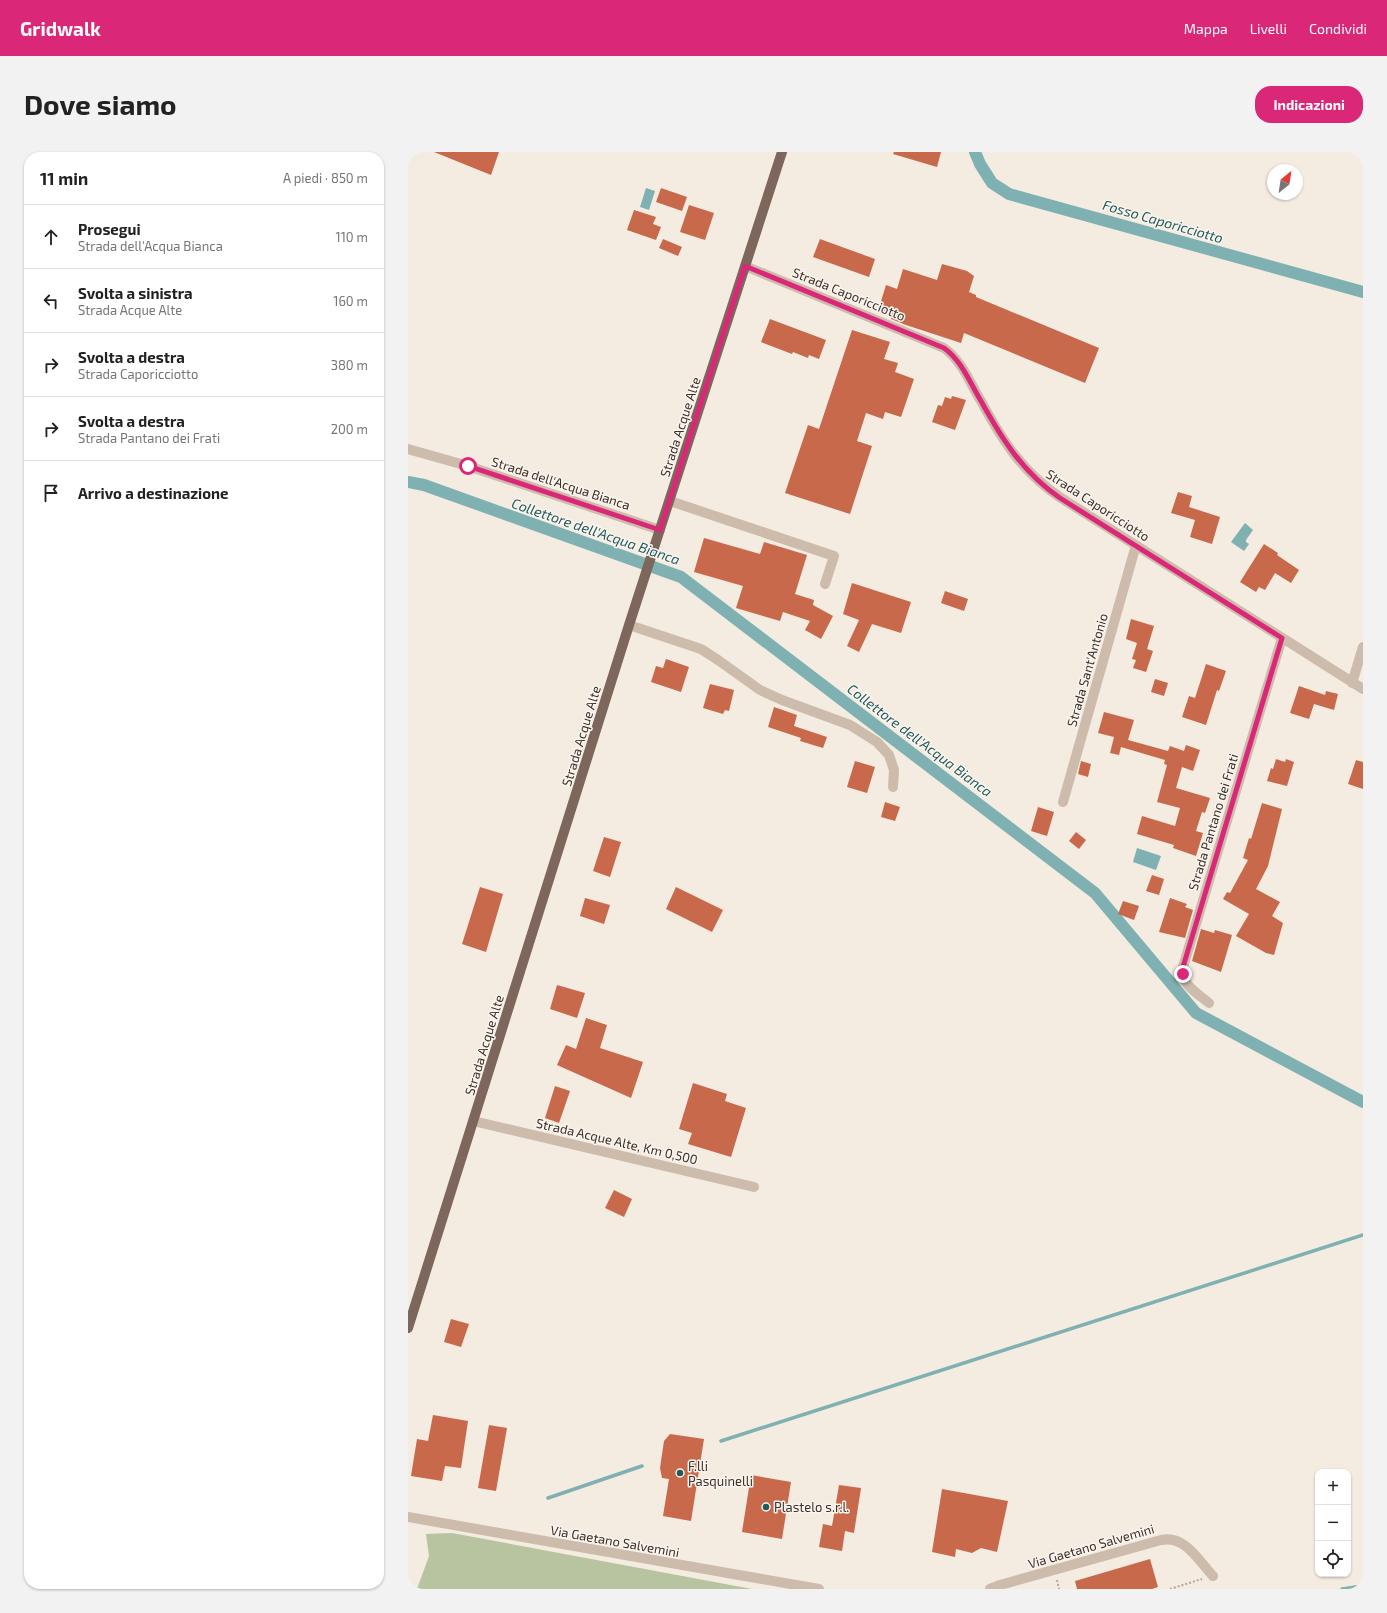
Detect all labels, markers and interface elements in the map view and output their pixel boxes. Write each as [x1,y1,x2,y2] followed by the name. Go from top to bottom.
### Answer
[20,17,101,40] text: Gridwalk
[1184,20,1228,37] text: Mappa
[1250,20,1287,37] text: Livelli
[1309,20,1367,37] text: Condividi
[1255,86,1363,123] button: Indicazioni
[24,87,177,121] text: Dove siamo
[1267,164,1303,200] north arrow
[40,168,88,188] text: 11 min
[283,170,368,186] text: A piedi · 850 m
[1101,196,1225,246] water label: Fosso Caporicciotto
[78,220,141,238] text: Prosegui
[40,226,62,248] icon: ahead
[336,229,368,245] text: 110 m
[78,238,223,254] text: Strada dell'Acqua Bianca
[790,264,908,324] street label: Strada Caporicciotto
[78,284,193,302] text: Svolta a sinistra
[40,290,62,312] icon: left
[333,293,368,309] text: 160 m
[78,302,182,318] text: Strada Acque Alte
[78,348,185,366] text: Svolta a destra
[40,354,62,376] icon: right
[331,357,368,373] text: 380 m
[78,366,198,382] text: Strada Caporicciotto
[656,375,704,479] street label: Strada Acque Alte
[78,412,185,430] text: Svolta a destra
[40,418,62,440] icon: right
[331,421,368,437] text: 200 m
[78,430,220,446] text: Strada Pantano dei Frati
[490,453,632,513] street label: Strada dell'Acqua Bianca
[459,457,477,475] route start
[1043,466,1153,544] street label: Strada Caporicciotto
[40,482,62,504] icon: arrive
[78,484,229,502] text: Arrivo a destinazione
[509,494,683,568] water label: Collettore dell'Acqua Bianca
[1063,611,1111,729] street label: Strada Sant'Antonio
[844,680,996,800] water label: Collettore dell'Acqua Bianca
[558,684,604,788] street label: Strada Acque Alte
[1185,752,1241,892] street label: Strada Pantano dei Frati
[1174,965,1192,983] route end
[461,993,507,1097] street label: Strada Acque Alte
[535,1115,699,1167] street label: Strada Acque Alte, Km 0,500
[688,1458,753,1489] place label: F.lli Pasquinelli
[675,1468,685,1478] marker: F.lli Pasquinelli
[1315,1469,1351,1577] map controls
[1315,1469,1351,1505] button: +
[774,1499,849,1515] place label: Plastelo s.r.l.
[761,1502,771,1512] marker: Plastelo s.r.l.
[1315,1505,1351,1541] button: −
[1026,1520,1156,1572] street label: Via Gaetano Salvemini
[549,1522,681,1560] street label: Via Gaetano Salvemini
[1315,1541,1351,1577] button: locate

